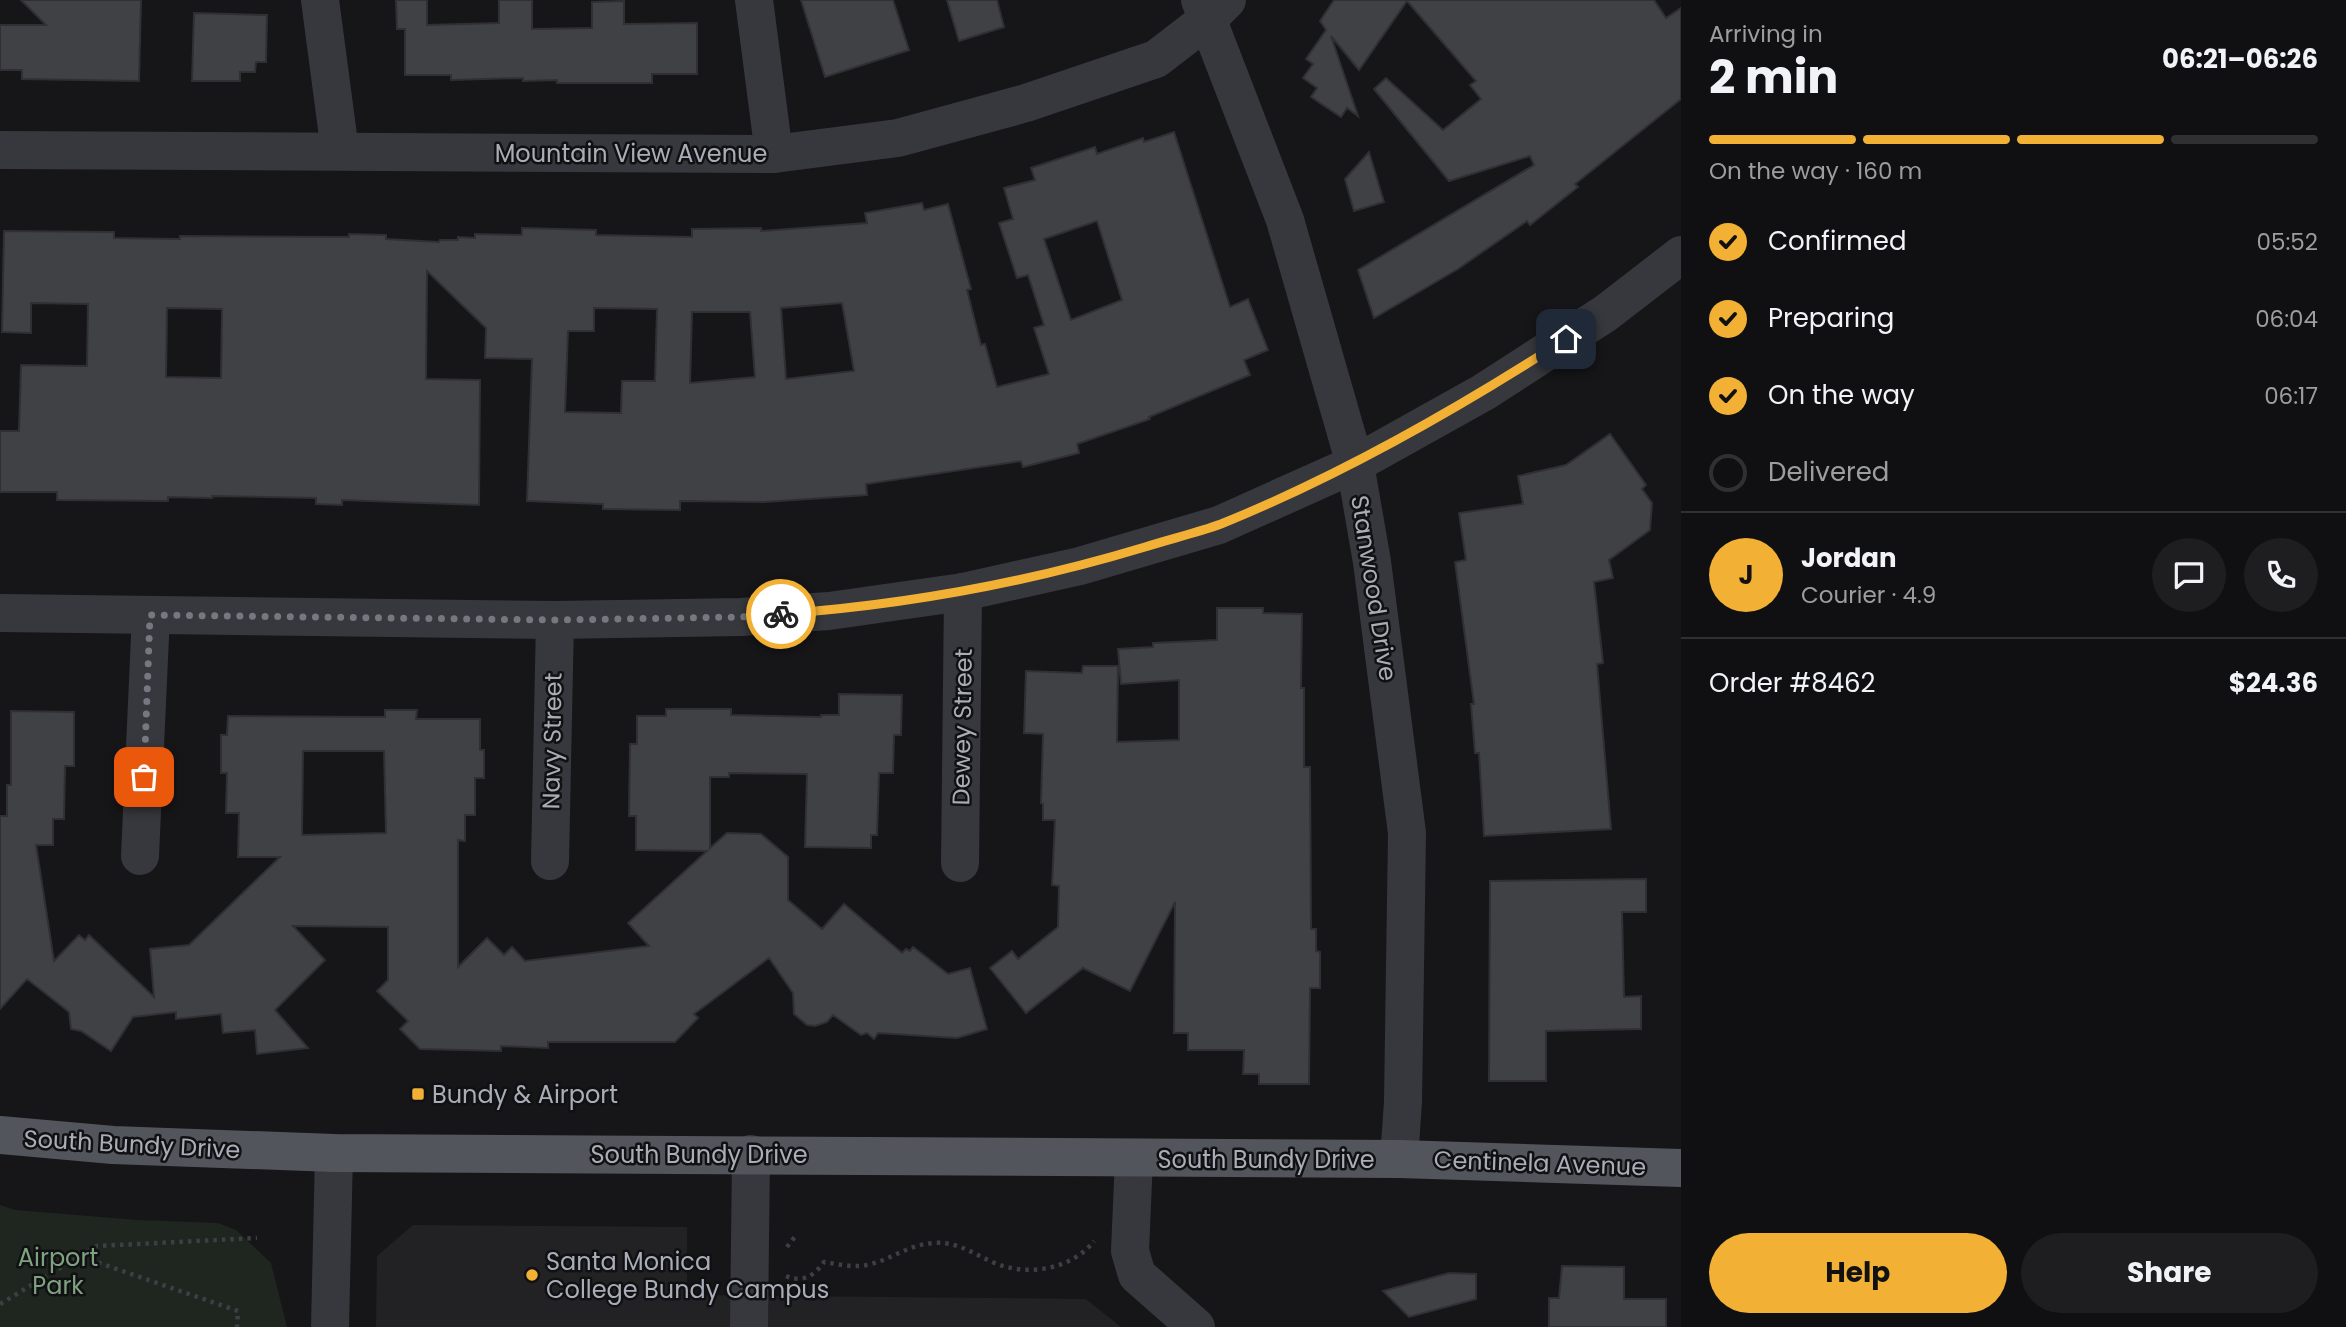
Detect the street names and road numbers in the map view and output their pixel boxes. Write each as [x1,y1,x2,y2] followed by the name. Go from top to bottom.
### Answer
[495,137,767,170] street label: Mountain View Avenue
[1343,493,1405,683] street label: Stanwood Drive
[944,648,980,806] street label: Dewey Street
[534,672,570,810] street label: Navy Street
[23,1122,241,1166] street label: South Bundy Drive
[590,1138,808,1171] street label: South Bundy Drive
[1157,1143,1375,1176] street label: South Bundy Drive
[1433,1143,1647,1183] street label: Centinela Avenue

